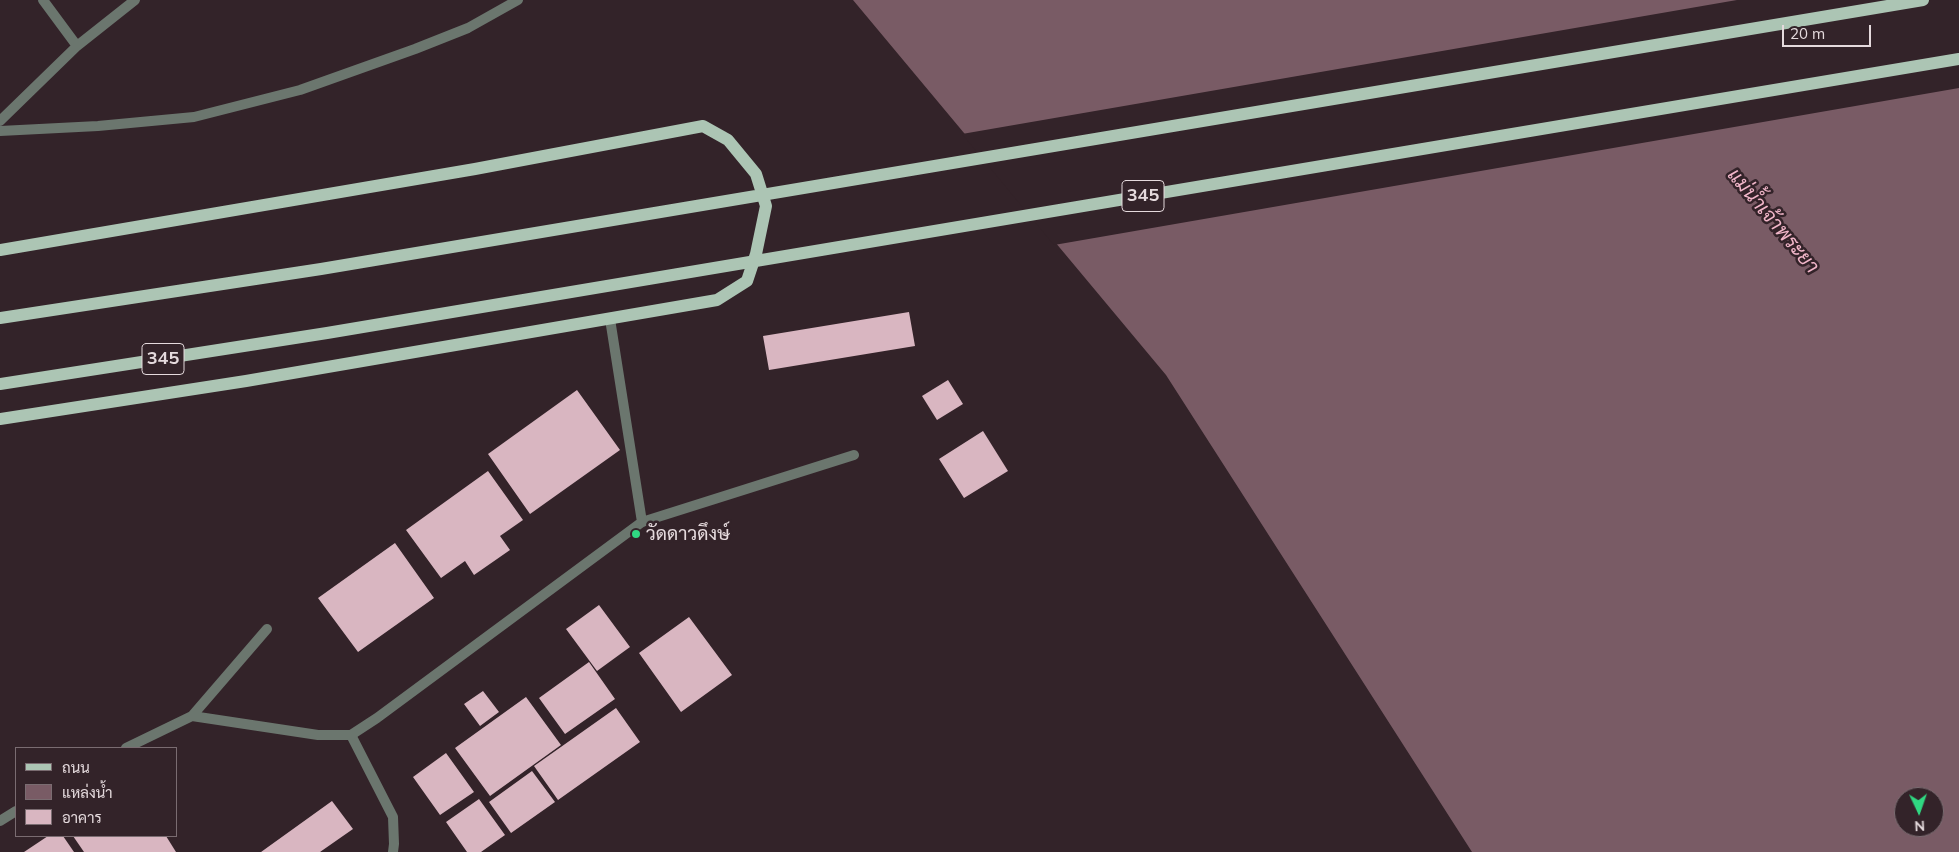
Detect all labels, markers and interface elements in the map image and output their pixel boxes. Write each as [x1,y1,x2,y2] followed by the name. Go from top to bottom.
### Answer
[1784,15,1873,47] scale bar
[1790,24,1825,43] text: 20 m
[1722,164,1824,278] water label: แม่น้ำเจ้าพระยา
[1122,180,1164,212] road number: 345
[142,344,184,374] road number: 345
[646,523,730,545] place label: วัดดาวดึงษ์
[630,528,642,540] marker: วัดดาวดึงษ์
[15,747,178,837] legend
[62,758,90,777] text: ถนน
[62,783,113,802] text: แหล่งน้ำ
[1894,787,1944,837] north arrow
[62,808,102,827] text: อาคาร
[1914,817,1925,835] text: N

